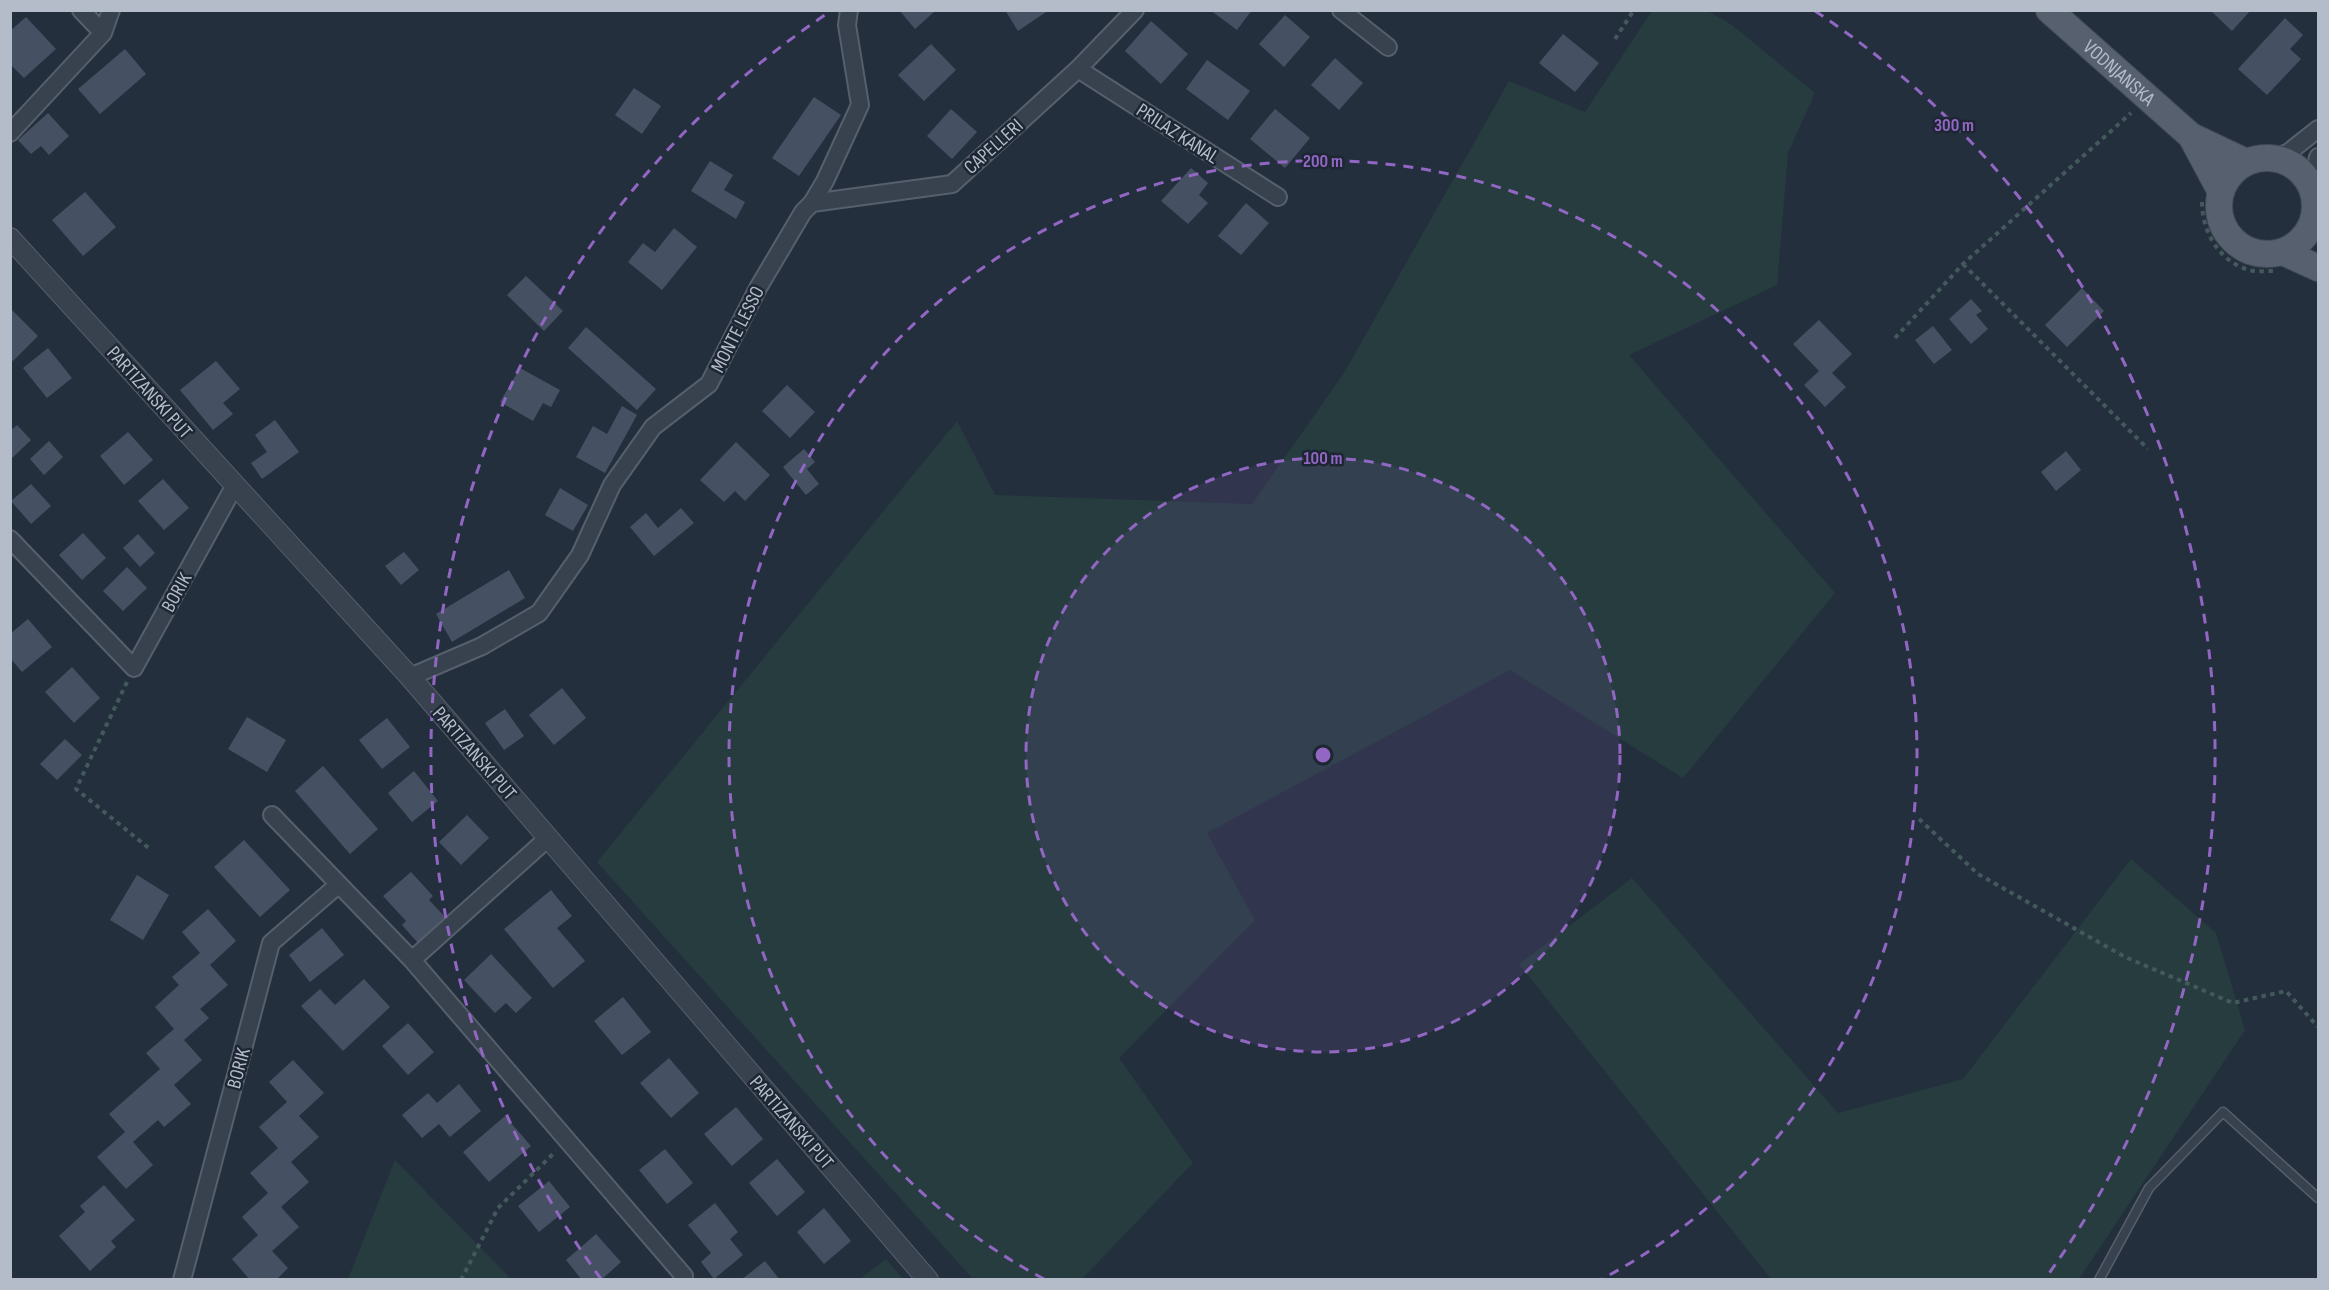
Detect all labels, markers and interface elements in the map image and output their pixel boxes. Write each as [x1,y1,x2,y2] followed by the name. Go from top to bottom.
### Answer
[2078,35,2160,112] street label: VODNJANSKA
[1132,98,1224,170] street label: PRILAZ KANAL
[959,114,1028,180] street label: CAPELLERI
[1934,115,1974,136] text: 300 m
[1303,151,1343,172] text: 200 m
[706,282,770,377] street label: MONTE LESSO
[102,342,197,444] street label: PARTIZANSKI PUT
[1304,448,1343,469] text: 100 m
[156,569,197,616] street label: BORIK
[427,702,521,805] street label: PARTIZANSKI PUT
[1313,745,1333,765] centre of rings
[222,1045,256,1091] street label: BORIK
[744,1071,838,1174] street label: PARTIZANSKI PUT

